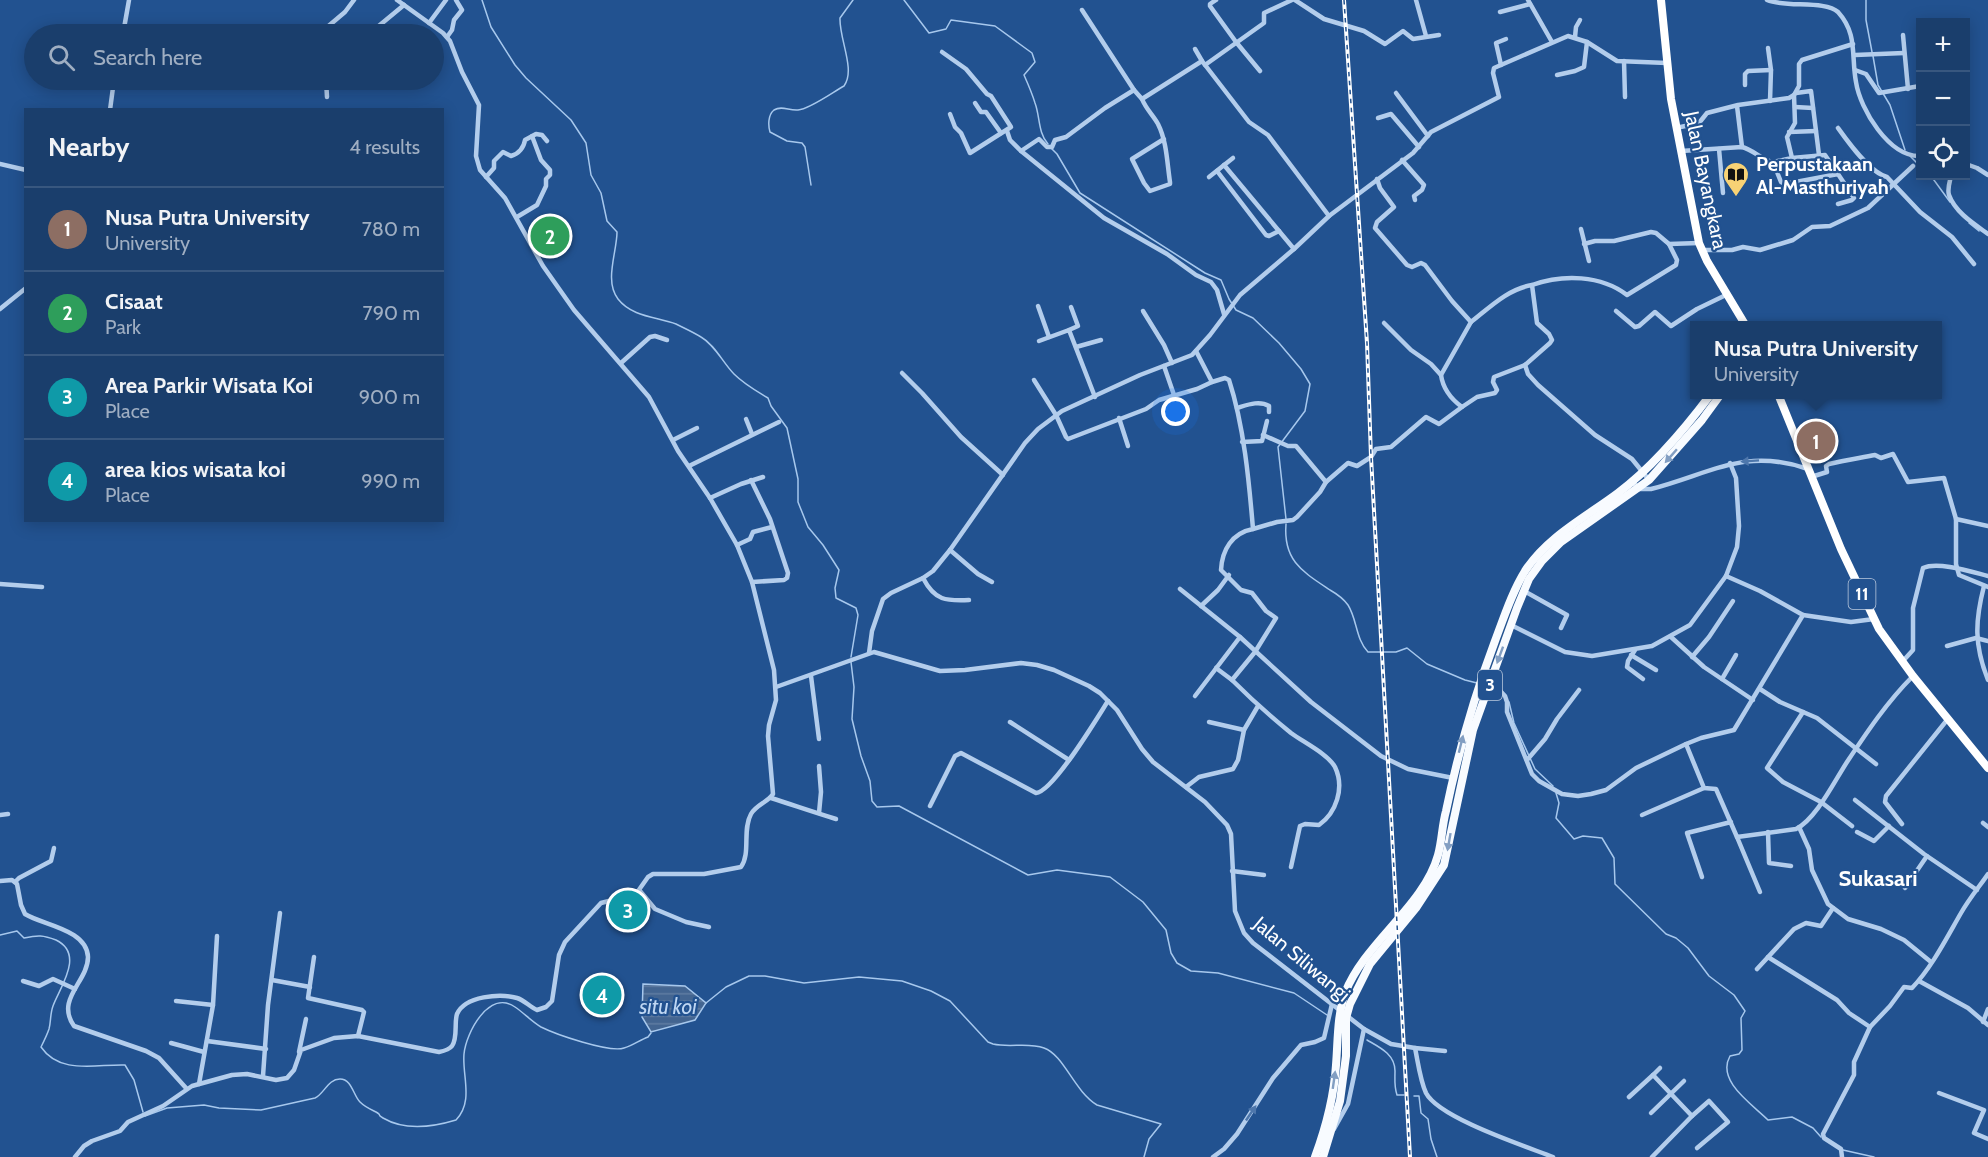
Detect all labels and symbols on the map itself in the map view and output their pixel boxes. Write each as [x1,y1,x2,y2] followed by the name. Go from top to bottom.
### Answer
[1679,108,1732,252] street label: Jalan Bayangkara
[1756,152,1889,199] place label: Perpustakaan Al-Masthuriyah
[1721,160,1751,198] library icon: Perpustakaan Al-Masthuriyah
[530,214,570,258] pin: 2
[1161,397,1190,426] your location
[1796,418,1836,464] pin: 1
[1665,448,1678,463] one-way arrow
[1741,456,1760,465] one-way arrow
[1848,579,1876,609] road number: 11
[1495,646,1505,664] one-way arrow
[1478,670,1502,700] road number: 3
[1457,735,1467,753] one-way arrow
[1444,833,1453,852] one-way arrow
[1838,865,1918,892] district label: Sukasari
[608,888,648,932] pin: 3
[1248,911,1355,1006] street label: Jalan Siliwangi
[582,972,622,1018] pin: 4
[638,994,697,1019] water label: situ koi
[1330,1071,1339,1090] one-way arrow
[1246,1105,1257,1122] one-way arrow

